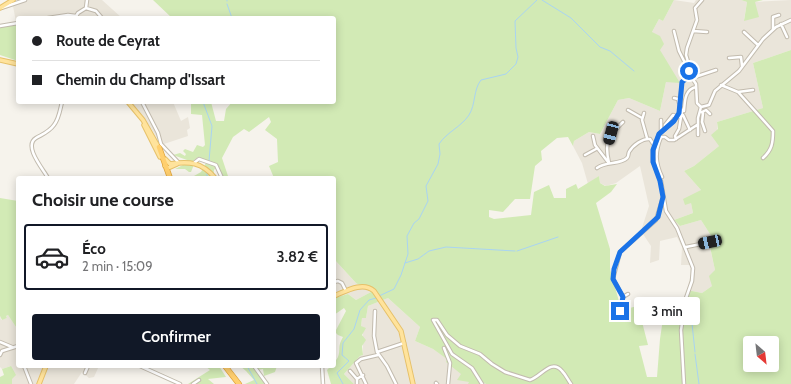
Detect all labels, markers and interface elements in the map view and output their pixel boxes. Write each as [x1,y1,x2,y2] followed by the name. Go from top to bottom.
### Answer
[56,32,160,50] text: Route de Ceyrat
[680,62,698,80] route start
[56,71,225,89] text: Chemin du Champ d'Issart
[602,120,620,146] car
[32,189,174,211] text: Choisir une course
[697,234,723,250] car
[34,239,70,275] icon: car
[82,240,106,258] text: Éco
[277,248,318,266] text: 3.82 €
[82,258,153,274] text: 2 min · 15:09
[634,297,700,325] callout: 3 min
[611,302,629,320] route end
[651,303,683,319] text: 3 min
[32,314,320,360] button: Confirmer
[743,336,779,372] north arrow
[743,336,779,372] map controls

